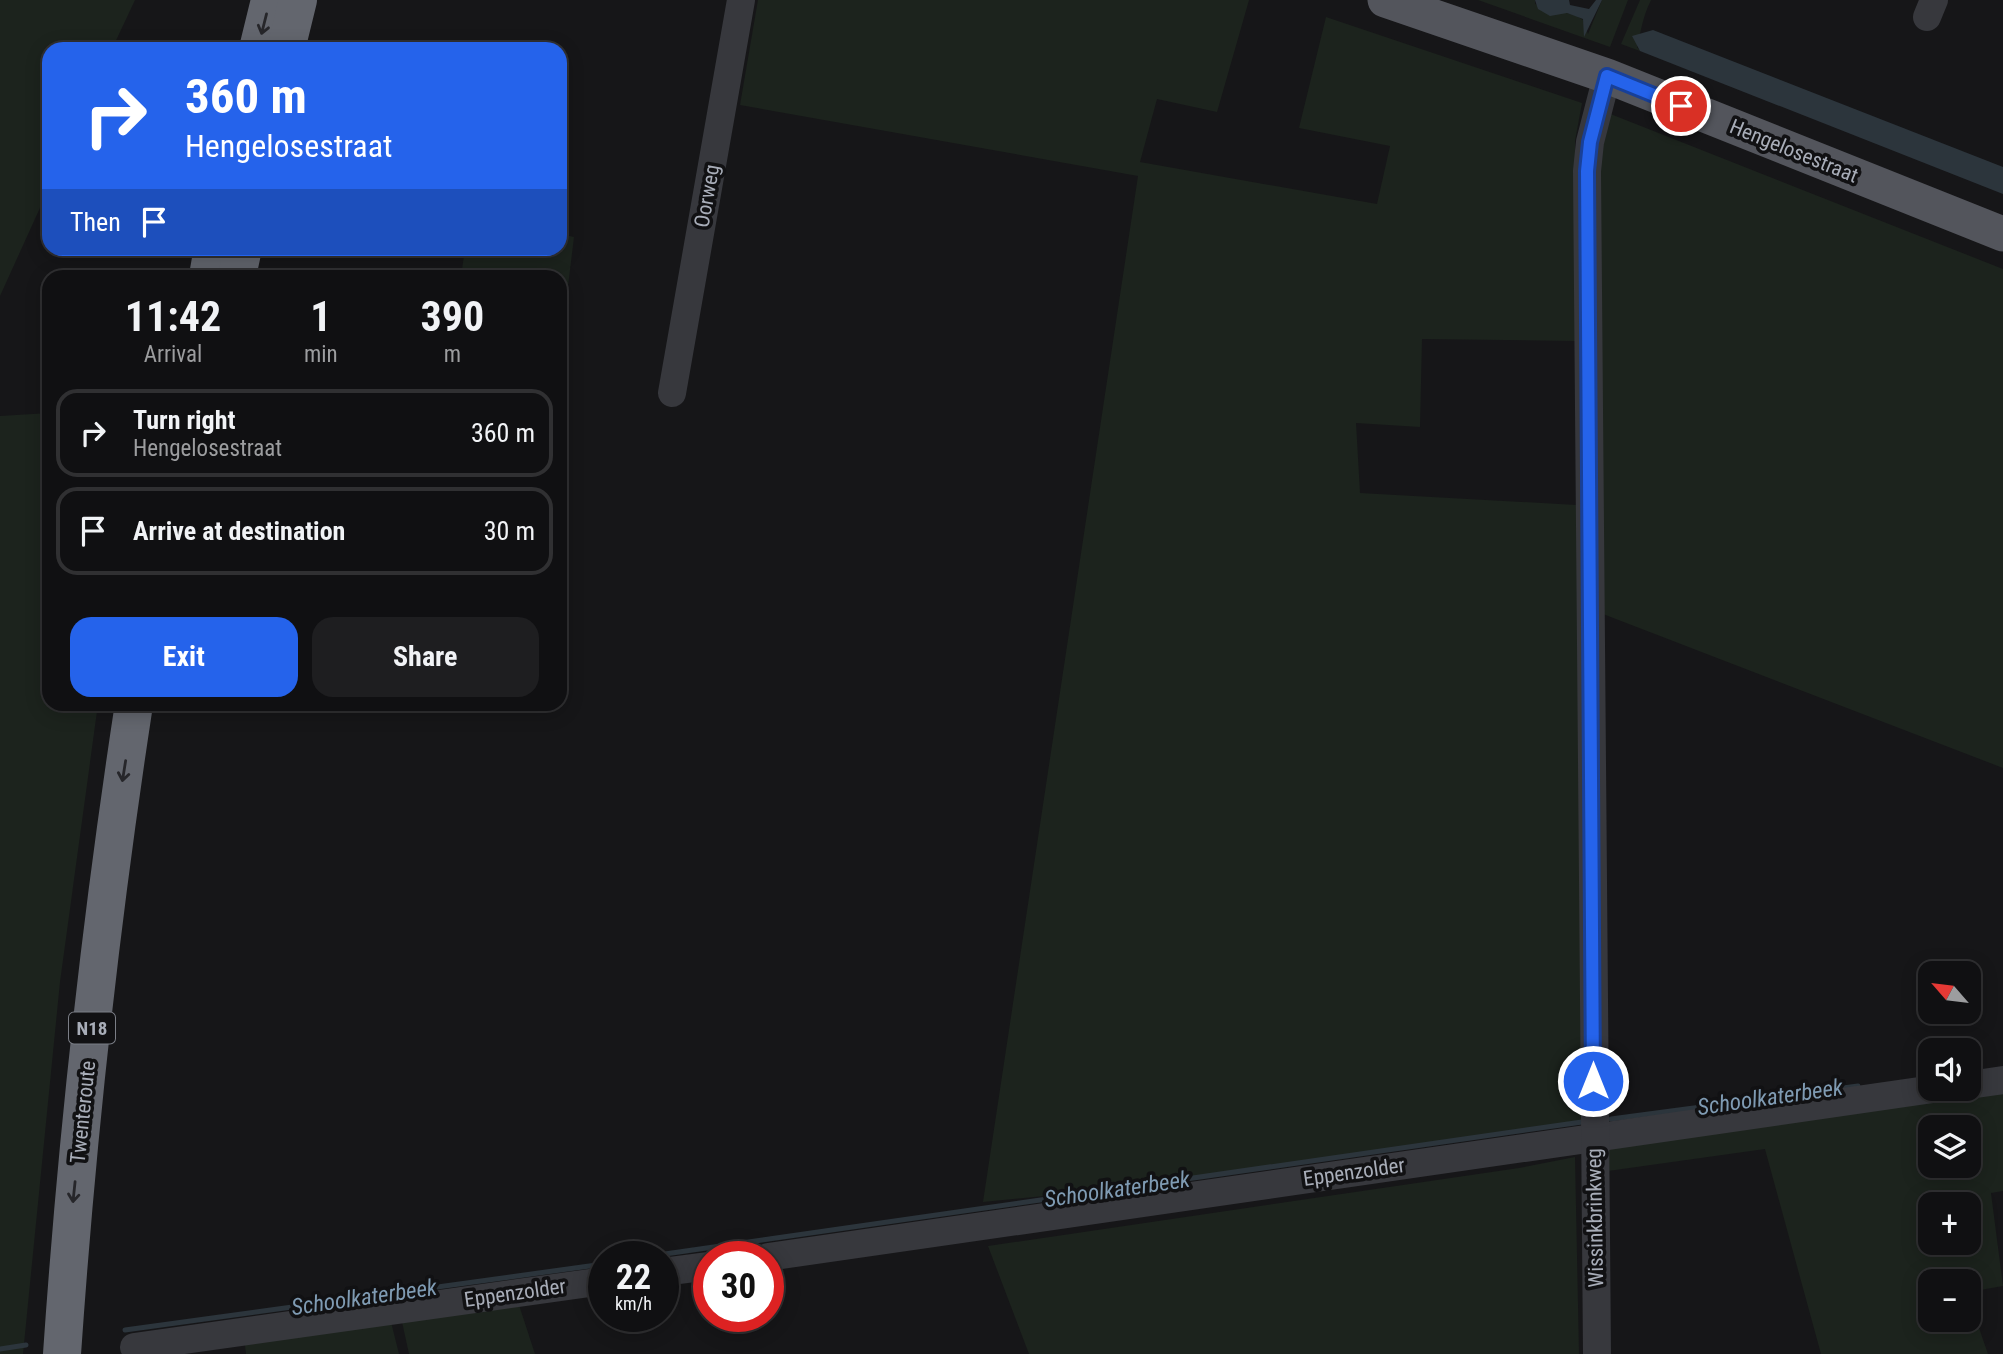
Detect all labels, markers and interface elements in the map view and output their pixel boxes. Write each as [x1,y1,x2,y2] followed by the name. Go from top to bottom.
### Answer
[257,13,270,35] one-way arrow
[185,68,307,125] text: 360 m
[70,70,161,161] icon: right
[1651,76,1711,136] pin
[1662,87,1700,125] icon: arrive
[1726,114,1862,188] street label: Hengelosestraat
[185,127,392,165] text: Hengelosestraat
[690,163,724,229] street label: Oorweg
[135,203,173,241] icon: arrive
[70,207,121,237] text: Then
[125,292,221,341] text: 11:42
[310,292,331,341] text: 1
[420,292,484,341] text: 390
[144,341,202,368] text: Arrival
[304,341,338,368] text: min
[444,341,461,368] text: m
[133,405,235,435] text: Turn right
[74,414,112,452] icon: right
[471,418,535,448] text: 360 m
[133,435,282,462] text: Hengelosestraat
[74,512,112,550] icon: arrive
[133,516,345,546] text: Arrive at destination
[484,516,535,546] text: 30 m
[70,617,298,697] button: Exit
[312,617,539,697] button: Share
[117,759,130,782] one-way arrow
[1918,961,1981,1024] north arrow
[1918,961,1981,1332] map controls
[69,1012,115,1044] road number: N18
[1918,1038,1981,1101] button: sound
[1556,1044,1630,1118] position arrow
[66,1059,100,1164] street label: Twenteroute
[1696,1074,1846,1121] water label: Schoolkaterbeek
[1918,1115,1981,1178] button: layers
[1582,1148,1608,1288] street label: Wissinkbrinkweg
[1302,1153,1406,1191] street label: Eppenzolder
[1043,1166,1193,1213] water label: Schoolkaterbeek
[68,1180,81,1202] one-way arrow
[1918,1192,1981,1255] button: +
[693,1241,784,1332] speed limit sign: 30
[616,1257,651,1298] text: 22
[1918,1269,1981,1332] button: −
[290,1274,440,1321] water label: Schoolkaterbeek
[463,1274,567,1312] street label: Eppenzolder
[615,1293,652,1314] text: km/h

